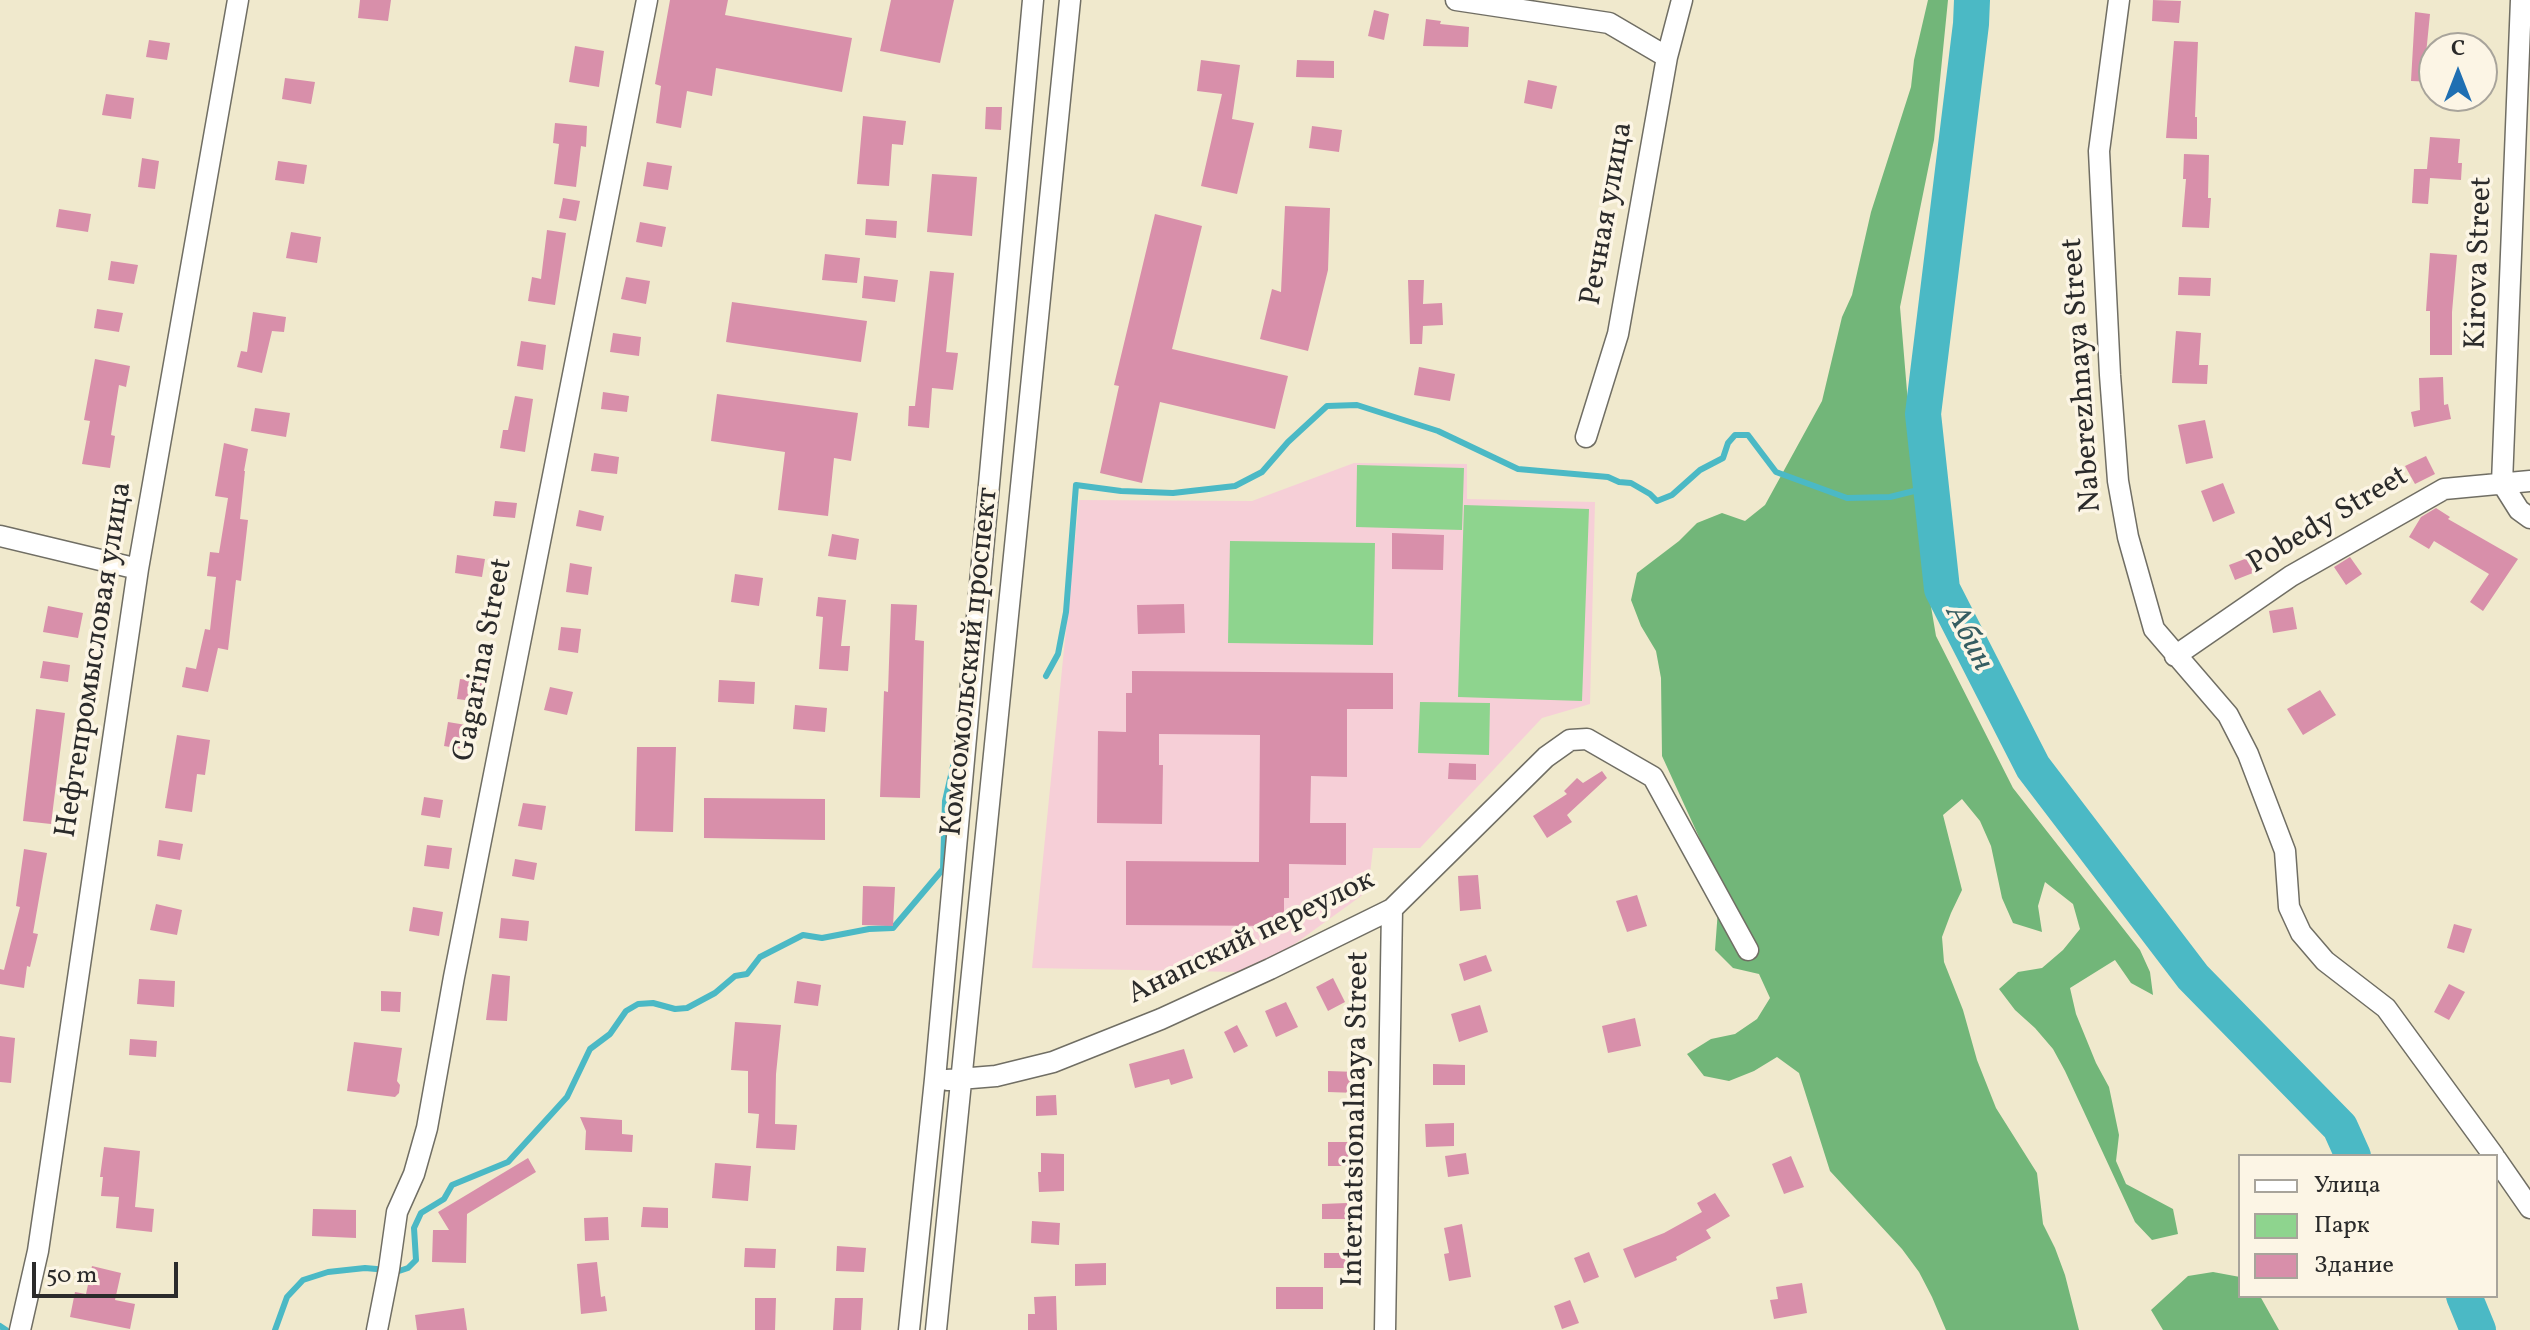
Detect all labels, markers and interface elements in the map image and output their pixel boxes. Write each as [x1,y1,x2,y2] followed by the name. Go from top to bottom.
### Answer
[2418,32,2498,112] north arrow
[2451,34,2465,65] text: С
[1575,120,1643,308] street label: Речная улица
[2460,176,2502,350] street label: Kirova Street
[2056,236,2112,514] street label: Naberezhnaya Street
[2242,460,2416,584] street label: Pobedy Street
[50,479,142,841] street label: Нефтепромысловая улица
[936,486,1008,838] street label: Комсомольский проспект
[448,555,522,765] street label: Gagarina Street
[1934,599,2000,679] water label: Абин
[1123,864,1381,1014] street label: Анапский переулок
[1337,951,1379,1287] street label: Internatsionalnaya Street
[2238,1154,2498,1298] legend
[2314,1169,2381,1203] text: Улица
[2314,1209,2370,1243] text: Парк
[36,1246,182,1296] scale bar
[2314,1249,2394,1283] text: Здание
[46,1259,98,1293] text: 50 m

